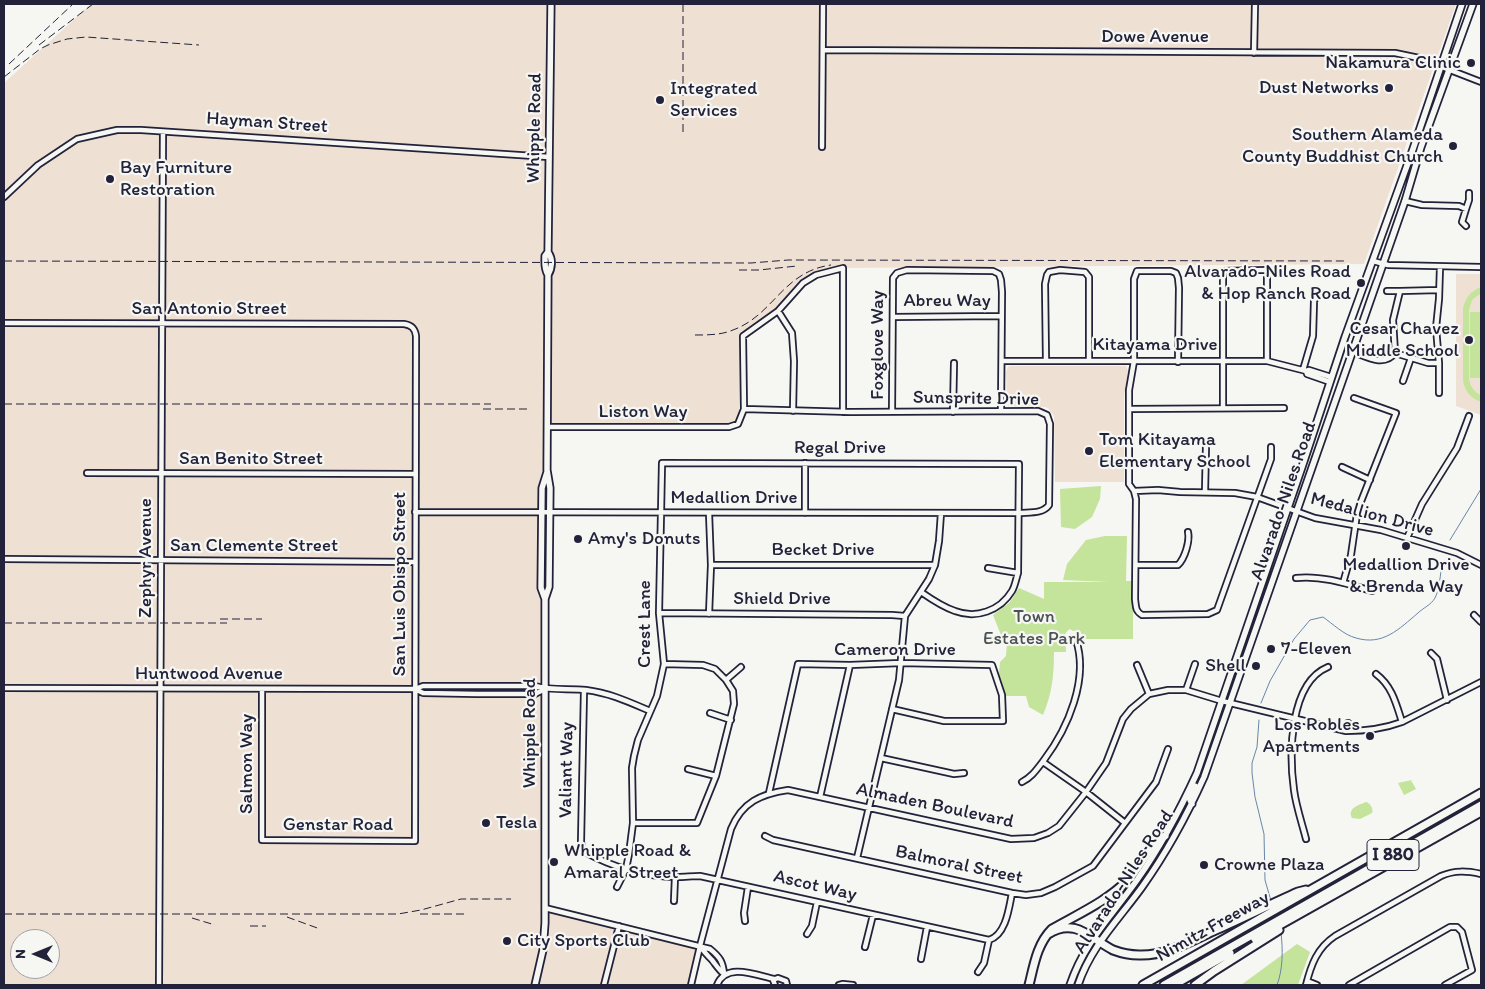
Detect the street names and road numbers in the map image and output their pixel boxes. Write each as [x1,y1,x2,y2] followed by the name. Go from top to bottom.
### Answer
[1101,26,1209,48] street label: Dowe Avenue
[523,73,547,183] street label: Whipple Road
[206,107,328,139] street label: Hayman Street
[867,290,889,400] street label: Foxglove Way
[903,290,991,312] street label: Abreu Way
[131,298,287,320] street label: San Antonio Street
[1092,334,1218,356] street label: Kitayama Drive
[913,387,1039,411] street label: Sunsprite Drive
[599,401,687,423] street label: Liston Way
[1246,418,1322,584] street label: Alvarado-Niles Road
[794,437,886,459] street label: Regal Drive
[179,448,323,470] street label: San Benito Street
[671,487,797,509] street label: Medallion Drive
[1308,488,1436,542] street label: Medallion Drive
[389,492,411,676] street label: San Luis Obispo Street
[135,498,157,618] street label: Zephyr Avenue
[170,535,338,557] street label: San Clemente Street
[771,539,875,561] street label: Becket Drive
[634,580,656,668] street label: Crest Lane
[733,588,831,610] street label: Shield Drive
[834,639,956,661] street label: Cameron Drive
[135,663,283,685] street label: Huntwood Avenue
[519,678,541,788] street label: Whipple Road
[236,714,258,814] street label: Salmon Way
[555,722,579,818] street label: Valiant Way
[854,778,1016,834] street label: Almaden Boulevard
[1069,806,1179,958] street label: Alvarado-Niles Road
[283,814,393,836] street label: Genstar Road
[893,840,1025,890] street label: Balmoral Street
[1367,840,1419,870] road number: I 880
[771,865,859,907] street label: Ascot Way
[1152,887,1274,967] street label: Nimitz Freeway

